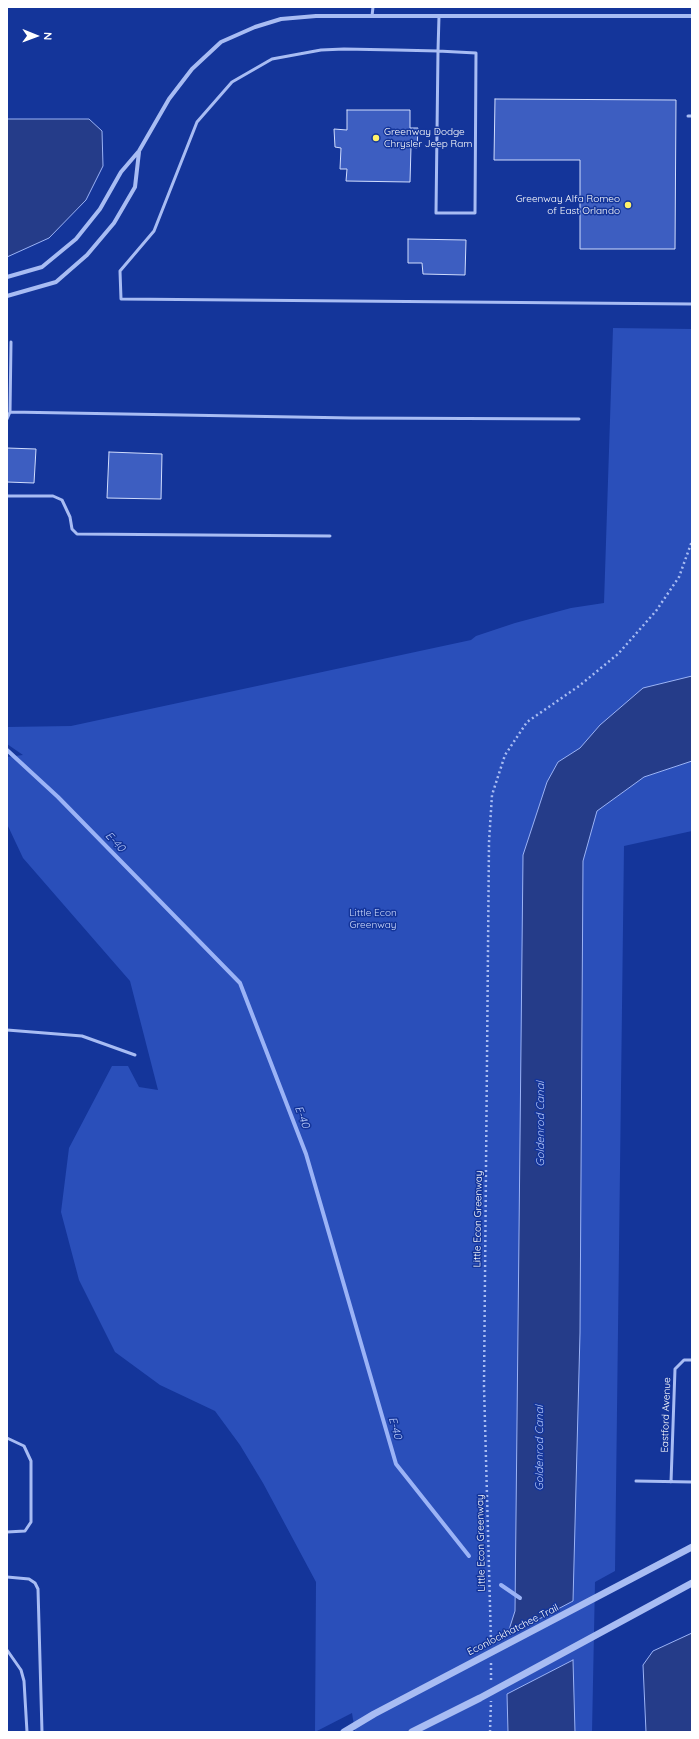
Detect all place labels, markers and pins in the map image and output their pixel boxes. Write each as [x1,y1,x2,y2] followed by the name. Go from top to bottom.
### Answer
[384,126,472,150] place label: Greenway Dodge Chrysler Jeep Ram
[371,133,381,143] marker: Greenway Dodge Chrysler Jeep Ram
[516,193,620,216] place label: Greenway Alfa Romeo of East Orlando
[623,200,633,210] marker: Greenway Alfa Romeo of East Orlando

